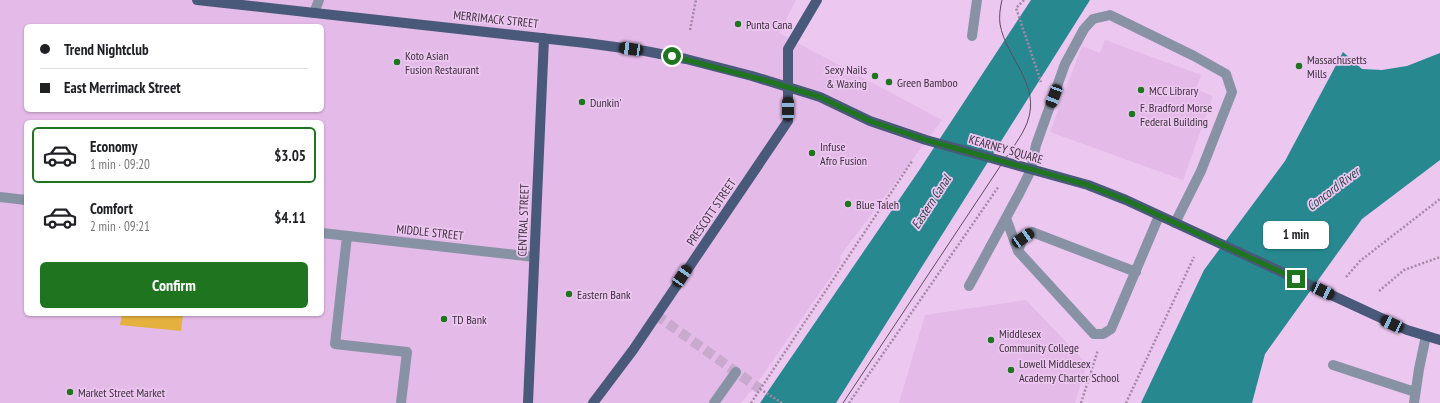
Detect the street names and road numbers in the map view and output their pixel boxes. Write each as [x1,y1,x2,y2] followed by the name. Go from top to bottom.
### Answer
[453,7,540,31] street label: MERRIMACK STREET
[967,131,1045,167] street label: KEARNEY SQUARE
[683,175,739,248] street label: PRESCOTT STREET
[514,183,532,257] street label: CENTRAL STREET
[396,221,465,243] street label: MIDDLE STREET

